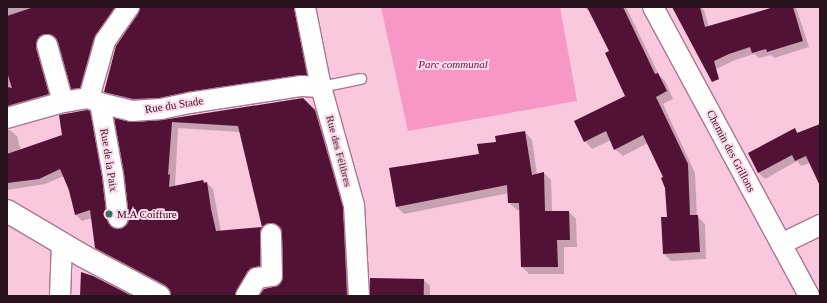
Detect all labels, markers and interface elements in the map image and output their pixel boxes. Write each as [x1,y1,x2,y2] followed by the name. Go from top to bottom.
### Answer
[418,57,488,71] park label: Parc communal
[144,94,204,116] street label: Rue du Stade
[704,108,758,194] street label: Chemin des Grillons
[323,114,355,188] street label: Rue des Félibres
[97,127,121,193] street label: Rue de la Paix
[117,207,177,221] place label: M.A Coiffure
[104,209,114,219] marker: M.A Coiffure

